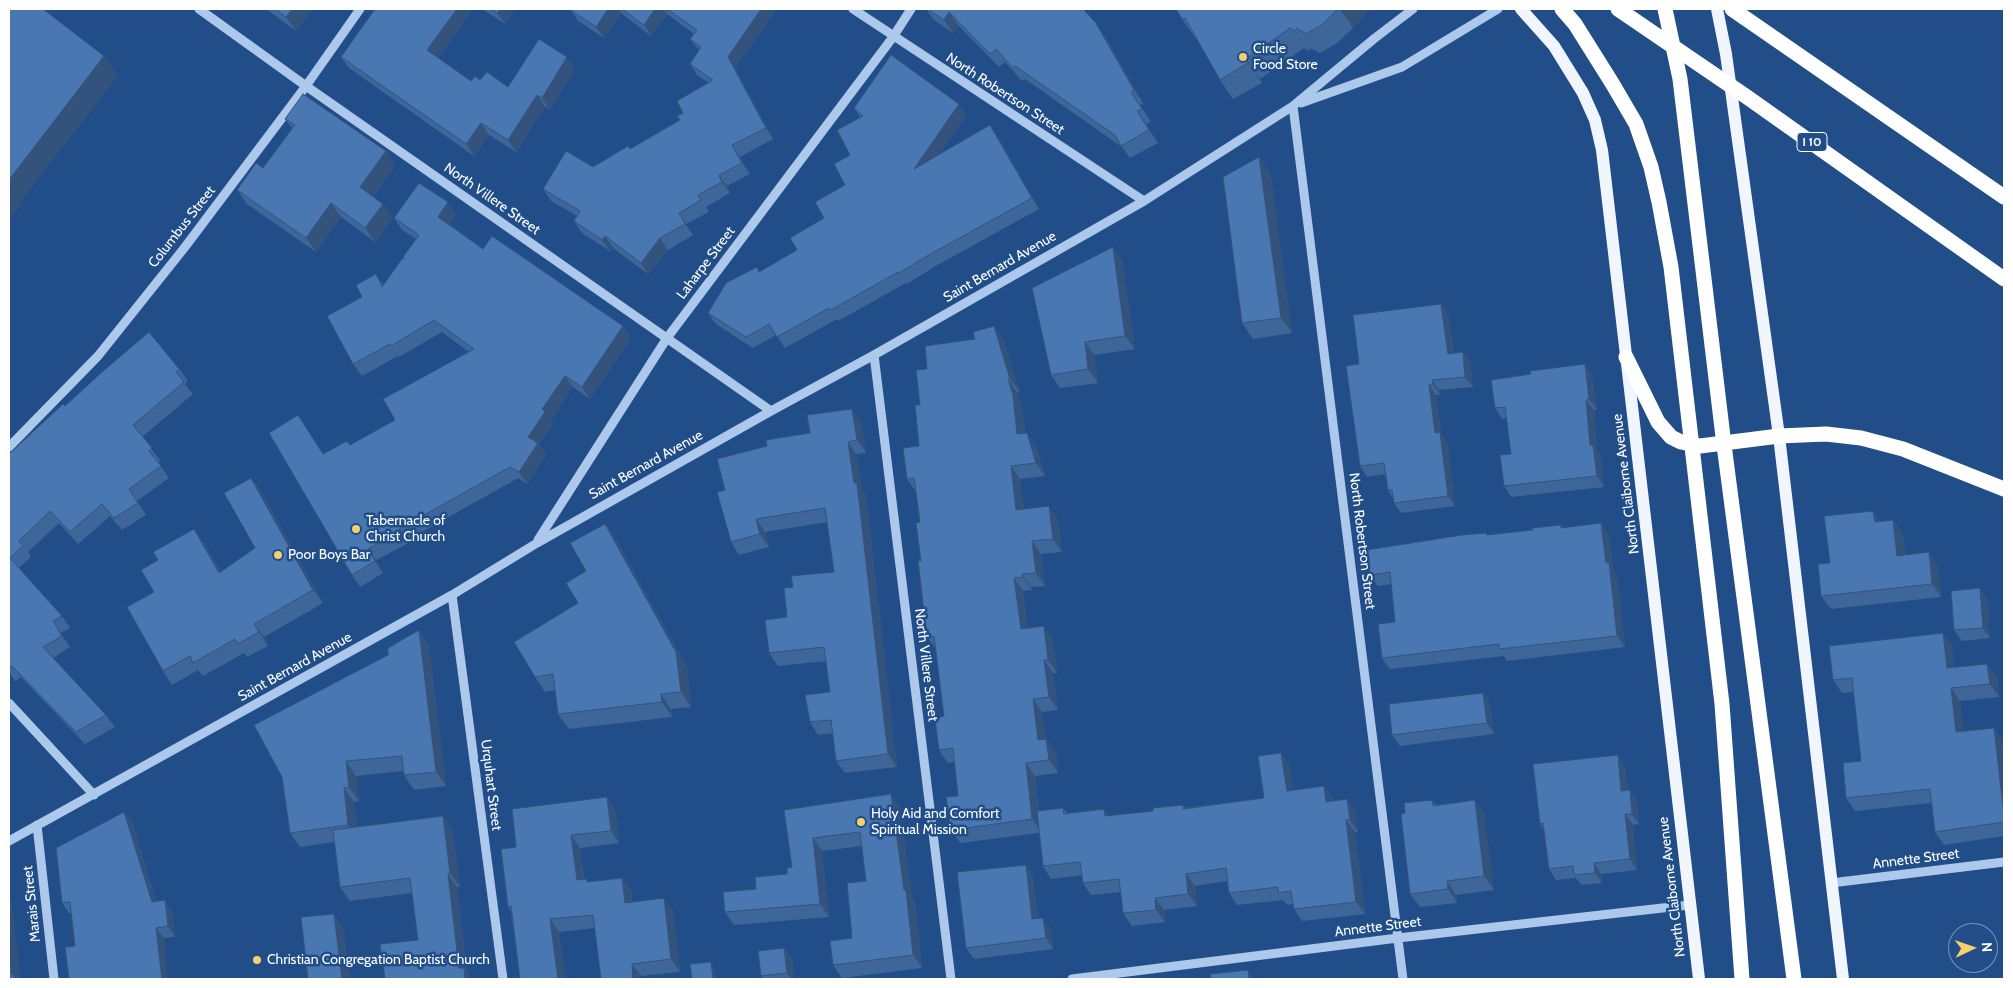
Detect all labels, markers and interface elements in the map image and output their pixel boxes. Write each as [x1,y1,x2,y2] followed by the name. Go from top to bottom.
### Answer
[1253,41,1318,74] place label: Circle Food Store
[943,49,1067,139] street label: North Robertson Street
[1237,51,1249,63] marker: Circle Food Store
[1797,132,1827,152] road number: I 10
[441,160,543,238] street label: North Villere Street
[145,183,219,271] street label: Columbus Street
[673,223,739,303] street label: Laharpe Street
[941,228,1059,306] street label: Saint Bernard Avenue
[1609,413,1643,555] street label: North Claiborne Avenue
[586,427,706,503] street label: Saint Bernard Avenue
[1345,472,1379,610] street label: North Robertson Street
[366,513,445,546] place label: Tabernacle of Christ Church
[350,523,362,535] marker: Tabernacle of Christ Church
[288,547,370,563] place label: Poor Boys Bar
[272,549,284,561] marker: Poor Boys Bar
[911,608,941,722] street label: North Villere Street
[235,629,355,705] street label: Saint Bernard Avenue
[477,738,505,832] street label: Urquhart Street
[871,806,999,839] place label: Holy Aid and Comfort Spiritual Mission
[855,816,867,828] marker: Holy Aid and Comfort Spiritual Mission
[1655,816,1689,958] street label: North Claiborne Avenue
[1872,845,1960,873] street label: Annette Street
[20,865,44,943] street label: Marais Street
[1334,913,1422,941] street label: Annette Street
[1948,923,1998,973] north arrow
[1978,942,1996,953] text: N
[267,952,490,968] place label: Christian Congregation Baptist Church
[251,954,263,966] marker: Christian Congregation Baptist Church

